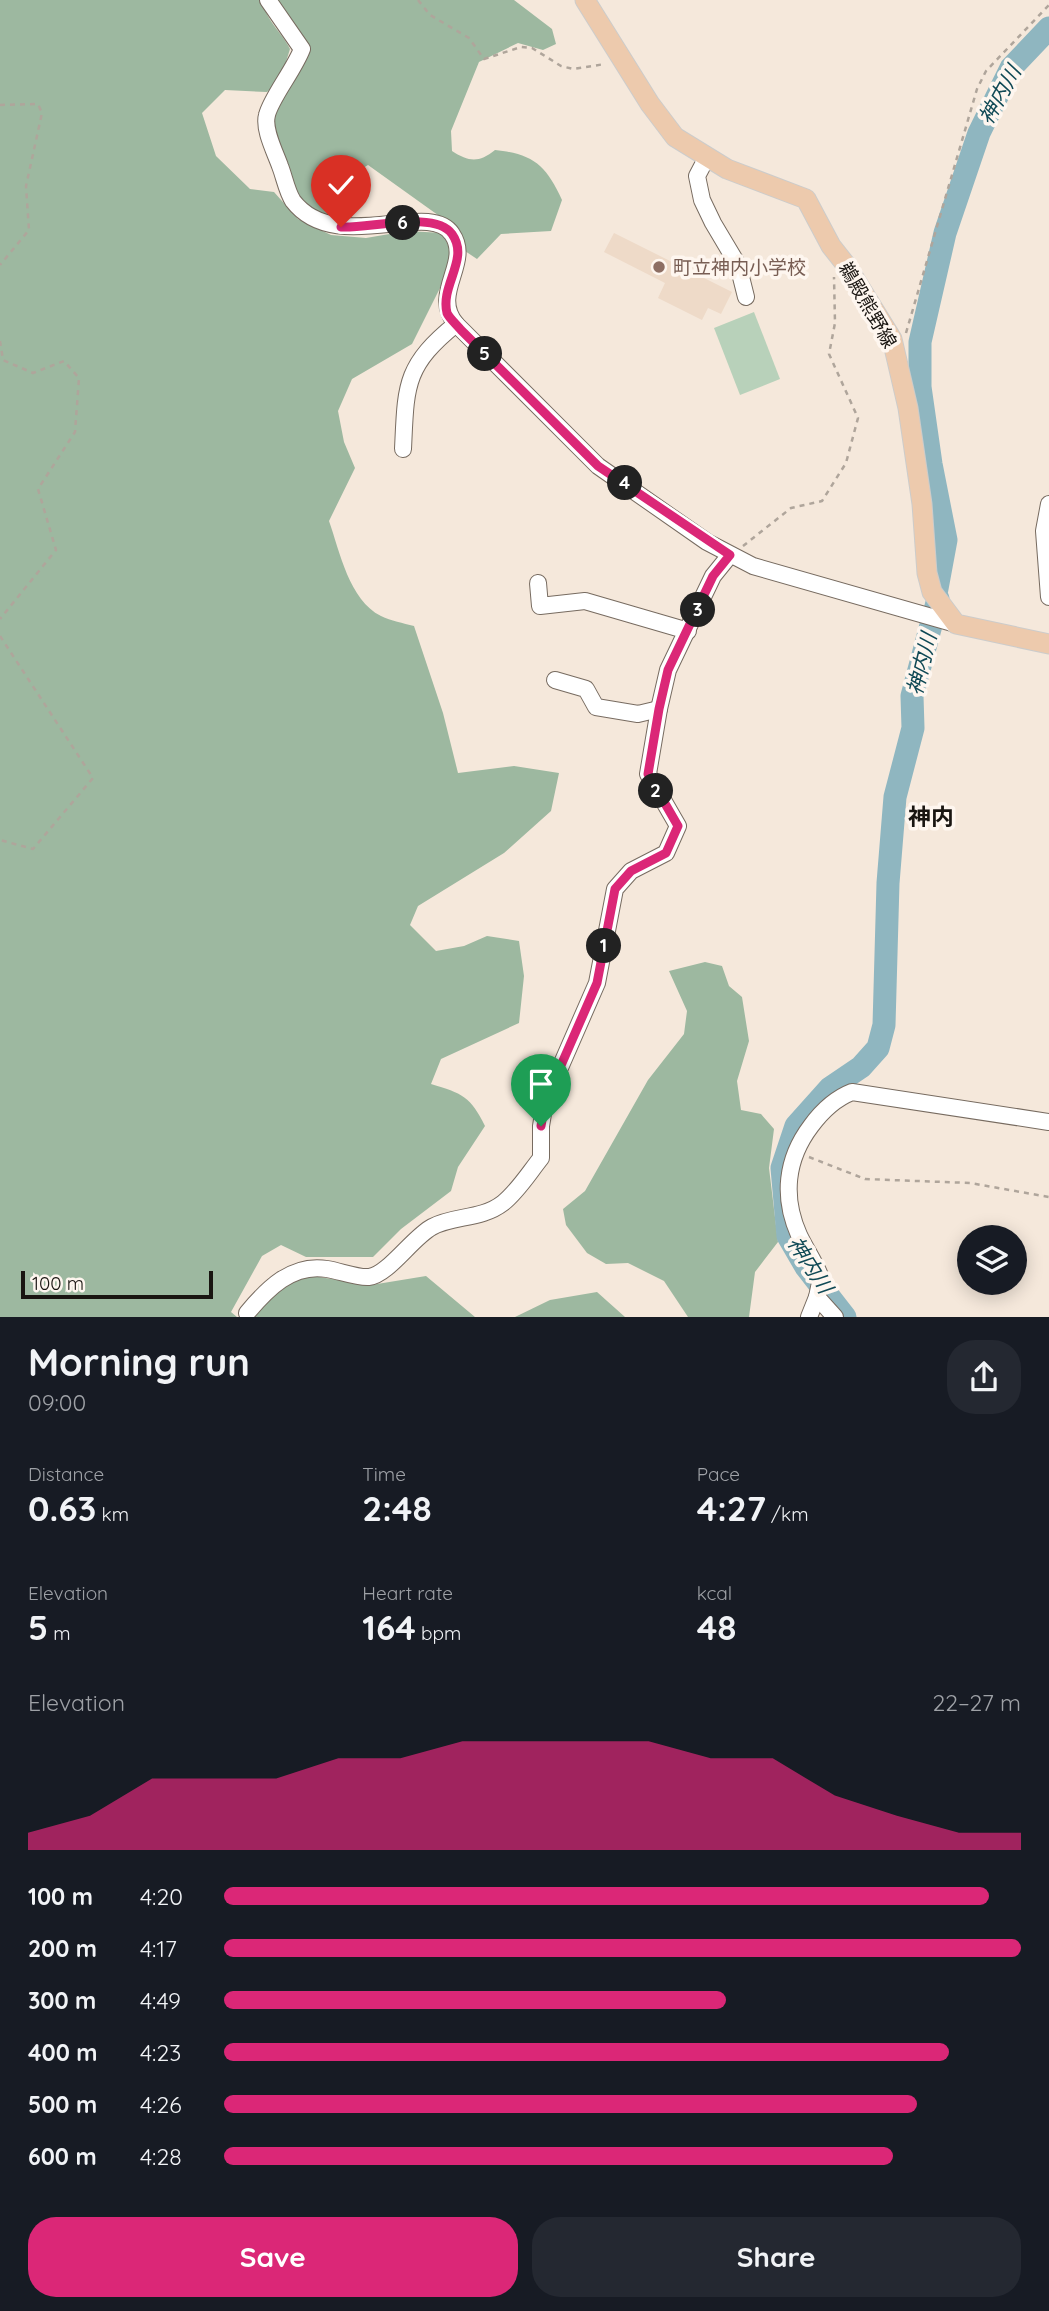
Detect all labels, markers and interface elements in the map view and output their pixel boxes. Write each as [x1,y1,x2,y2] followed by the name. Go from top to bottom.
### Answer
[972,59,1027,128] water label: 神内川
[311,155,371,227] pin
[322,166,360,204] icon: check
[386,206,420,241] pin: 6
[397,210,408,234] text: 6
[673,255,806,279] place label: 町立神内小学校
[834,258,902,352] street label: 鵜殿熊野線
[651,259,667,275] marker: 町立神内小学校
[468,336,503,372] pin: 5
[479,341,490,365] text: 5
[608,466,642,500] pin: 4
[619,470,630,494] text: 4
[680,592,716,628] pin: 3
[692,597,703,621] text: 3
[901,628,942,697] water label: 神内川
[638,774,674,808] pin: 2
[650,778,661,802] text: 2
[908,802,954,831] district label: 神内
[586,928,622,964] pin: 1
[600,933,607,957] text: 1
[511,1054,571,1126] pin
[522,1065,560,1103] icon: arrive
[957,1225,1027,1295] map controls
[957,1225,1027,1295] button: layers
[783,1231,840,1300] water label: 神内川
[21,1268,214,1300] scale bar
[32,1271,84,1295] text: 100 m
[28,1338,250,1386] text: Morning run
[947,1340,1021,1414] button: share
[28,1388,86,1417] text: 09:00
[28,1462,104,1486] text: Distance
[362,1462,406,1486] text: Time
[697,1462,740,1486] text: Pace
[28,1486,96,1530] text: 0.63
[362,1486,432,1530] text: 2:48
[697,1486,766,1530] text: 4:27
[96,1502,129,1526] text: km
[766,1502,809,1526] text: /km
[28,1581,108,1605] text: Elevation
[362,1581,453,1605] text: Heart rate
[697,1581,732,1605] text: kcal
[28,1605,48,1649] text: 5
[362,1605,416,1649] text: 164
[697,1605,736,1649] text: 48
[48,1621,71,1645] text: m
[416,1621,461,1645] text: bpm
[28,1688,125,1717] text: Elevation
[932,1688,1021,1717] text: 22–27 m
[28,1882,93,1911] text: 100 m
[140,1882,183,1911] text: 4:20
[28,1934,97,1963] text: 200 m
[140,1934,177,1963] text: 4:17
[28,1986,96,2015] text: 300 m
[140,1986,181,2015] text: 4:49
[28,2038,97,2067] text: 400 m
[140,2038,181,2067] text: 4:23
[28,2090,97,2119] text: 500 m
[140,2090,182,2119] text: 4:26
[28,2142,97,2171] text: 600 m
[140,2142,182,2171] text: 4:28
[28,2217,518,2297] button: Save
[532,2217,1021,2297] button: Share

